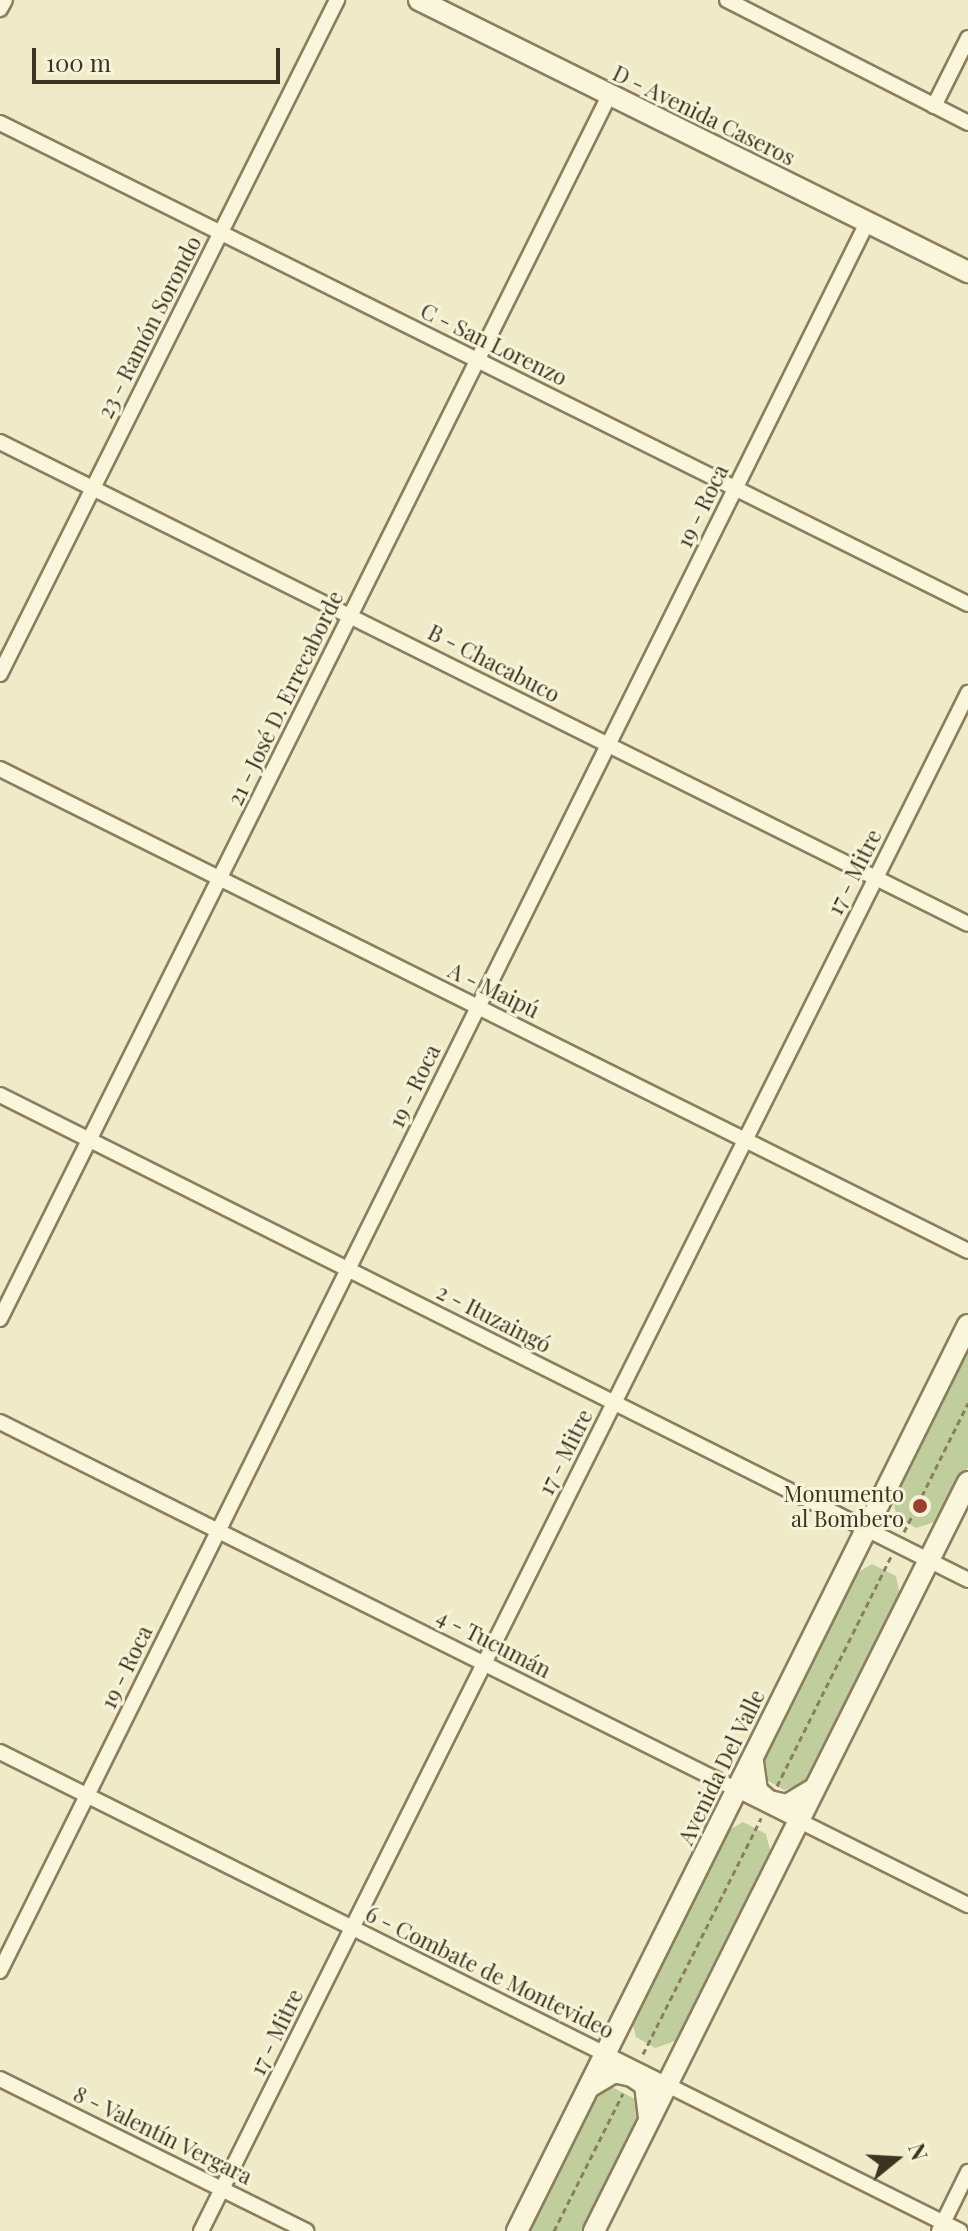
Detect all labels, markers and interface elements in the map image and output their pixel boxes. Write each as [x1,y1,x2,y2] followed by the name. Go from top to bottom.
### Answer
[36,32,284,82] scale bar
[46,46,111,78] text: 100 m
[608,59,800,171] street label: D - Avenida Caseros
[92,231,206,423] street label: 23 - Ramón Sorondo
[416,297,572,391] street label: C - San Lorenzo
[671,460,733,552] street label: 19 - Roca
[222,586,348,810] street label: 21 - José D. Errecaborde
[424,618,564,708] street label: B - Chacabuco
[821,825,887,919] street label: 17 - Mitre
[444,957,544,1023] street label: A - Maipú
[383,1040,445,1132] street label: 19 - Roca
[432,1278,556,1358] street label: 2 - Ituzaingó
[532,1405,598,1499] street label: 17 - Mitre
[784,1480,904,1532] place label: Monumento al Bombero
[911,1497,929,1515] marker: Monumento al Bombero
[432,1603,556,1683] street label: 4 - Tucumán
[95,1621,157,1713] street label: 19 - Roca
[672,1685,770,1849] street label: Avenida Del Valle
[361,1900,619,2044] street label: 6 - Combate de Montevideo
[244,1984,308,2080] street label: 17 - Mitre
[69,2080,257,2190] street label: 8 - Valentín Vergara
[856,2119,936,2199] north arrow
[902,2139,936,2164] text: N

